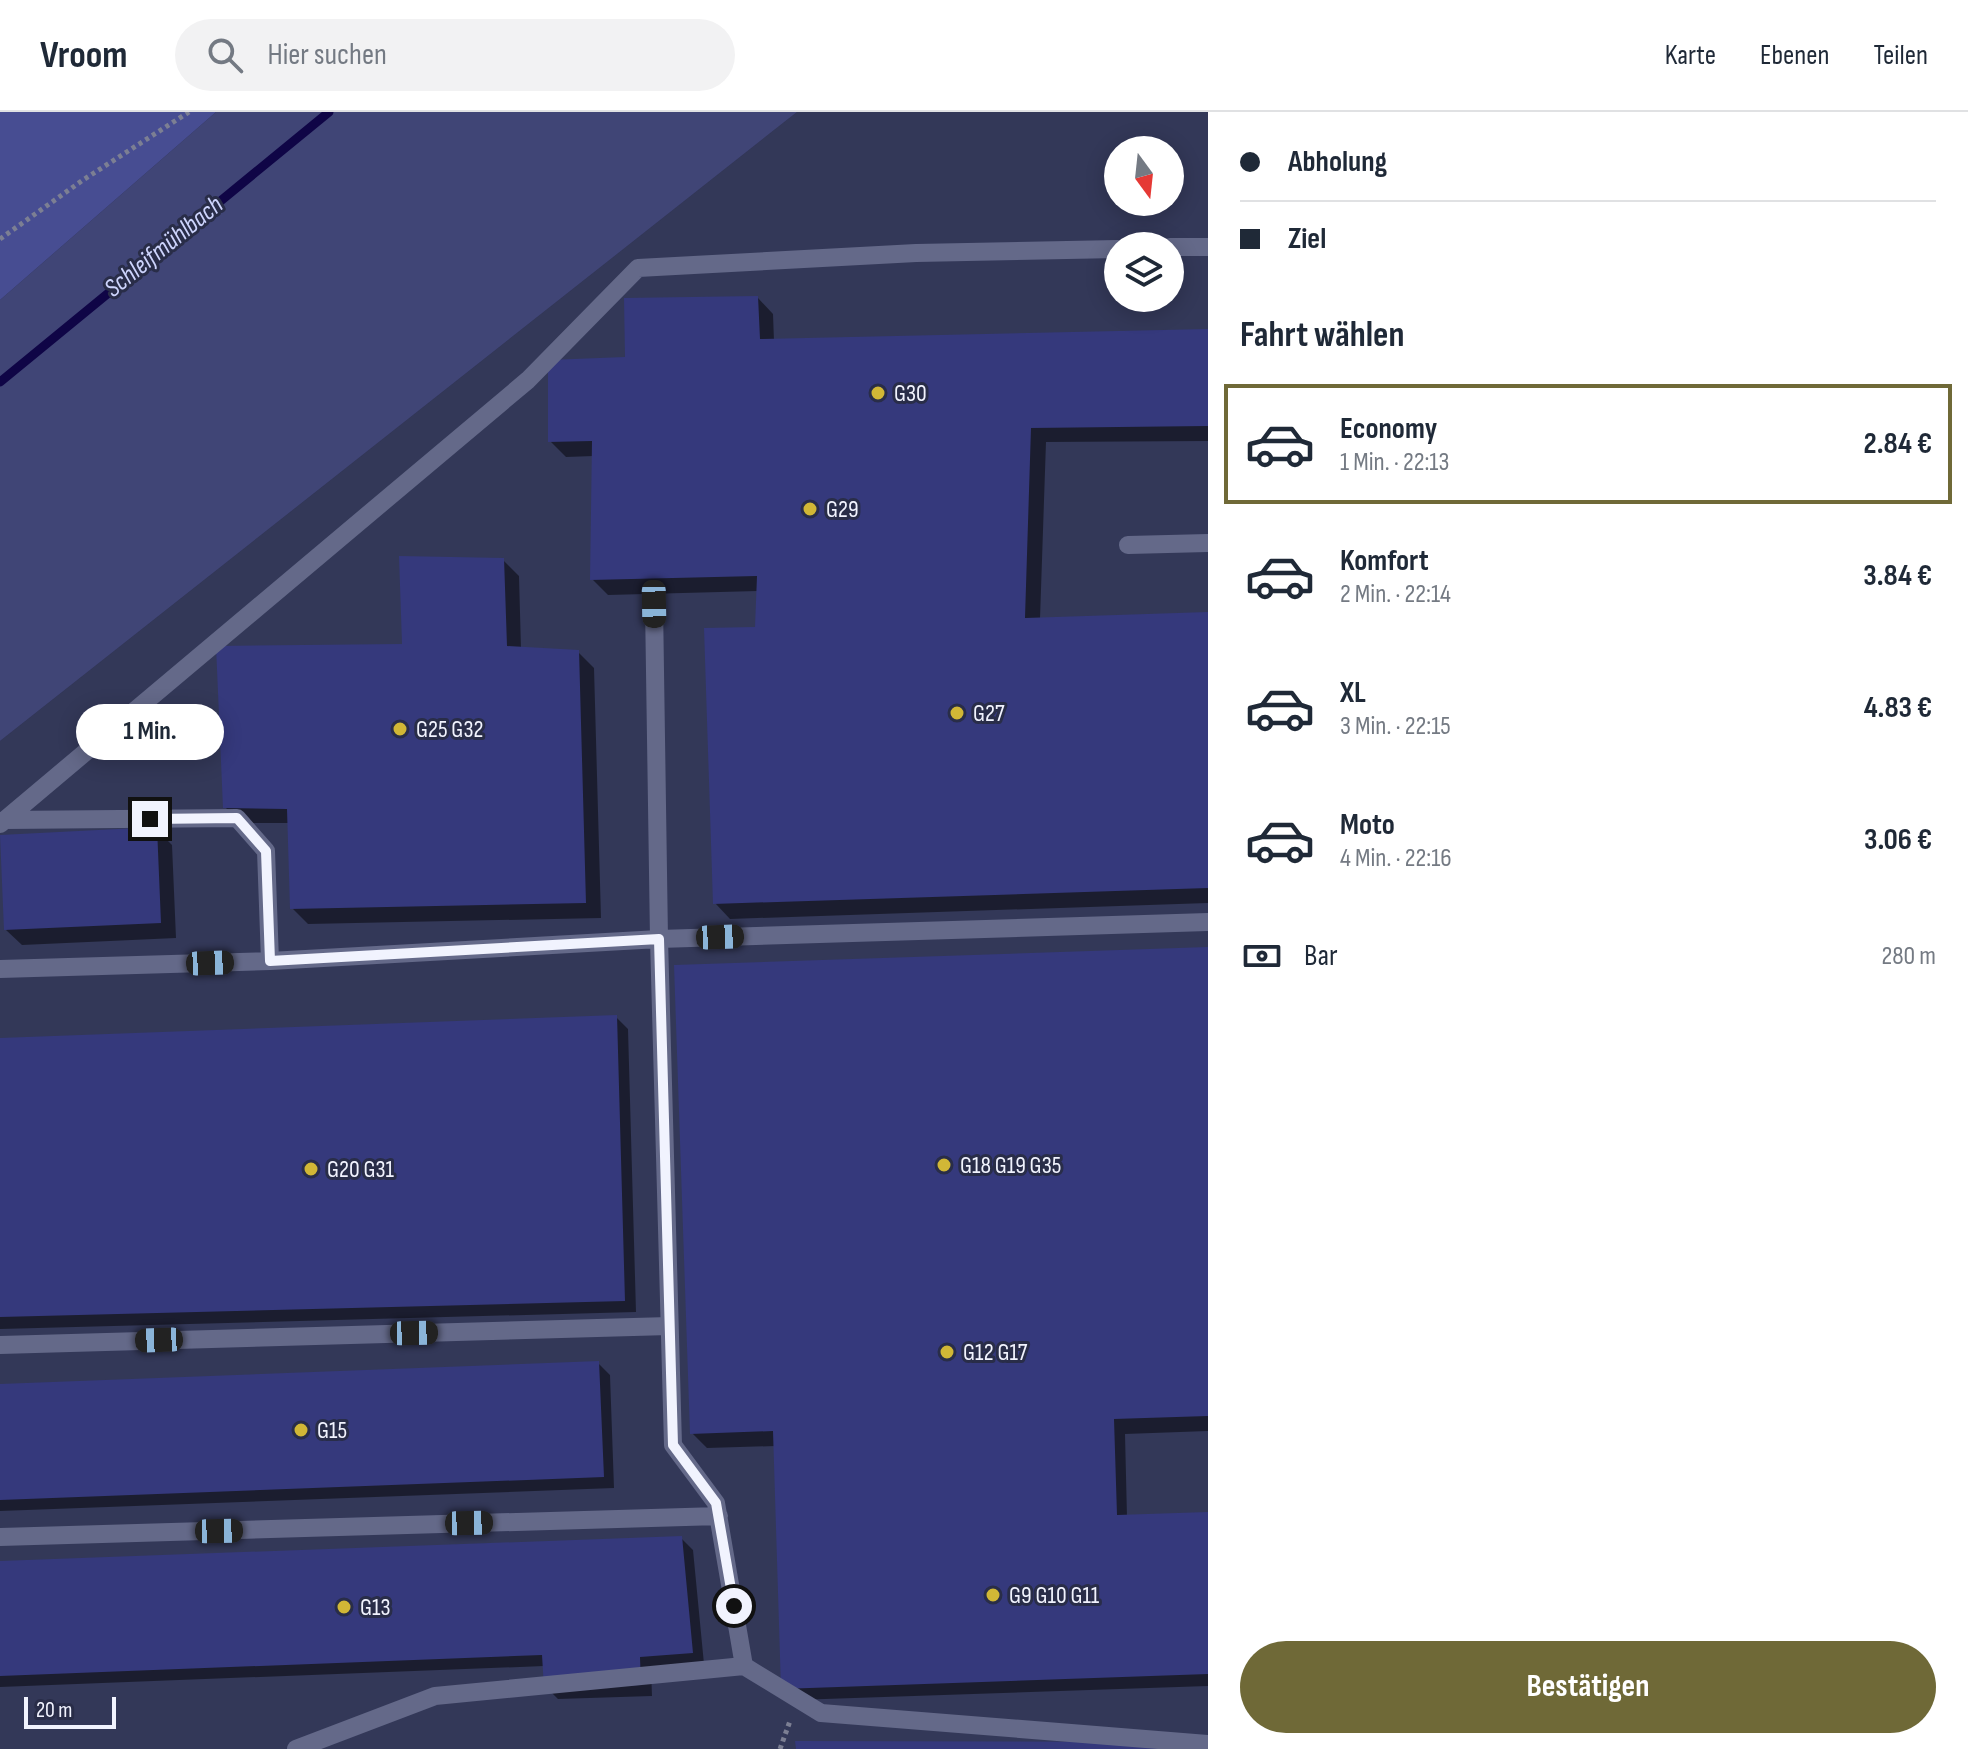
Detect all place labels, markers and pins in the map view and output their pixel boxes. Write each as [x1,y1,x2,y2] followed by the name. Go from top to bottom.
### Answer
[894,379,927,408] place label: G30
[869,384,887,402] marker: G30
[826,495,859,524] place label: G29
[801,500,819,518] marker: G29
[973,699,1005,728] place label: G27
[948,704,966,722] marker: G27
[416,715,483,744] place label: G25 G32
[391,720,409,738] marker: G25 G32
[960,1151,1061,1180] place label: G18 G19 G35
[327,1155,395,1184] place label: G20 G31
[935,1156,953,1174] marker: G18 G19 G35
[302,1160,320,1178] marker: G20 G31
[963,1338,1028,1367] place label: G12 G17
[938,1343,956,1361] marker: G12 G17
[317,1416,347,1445] place label: G15
[292,1421,310,1439] marker: G15
[1009,1581,1100,1610] place label: G9 G10 G11
[984,1586,1002,1604] marker: G9 G10 G11
[360,1593,390,1622] place label: G13
[335,1598,353,1616] marker: G13

